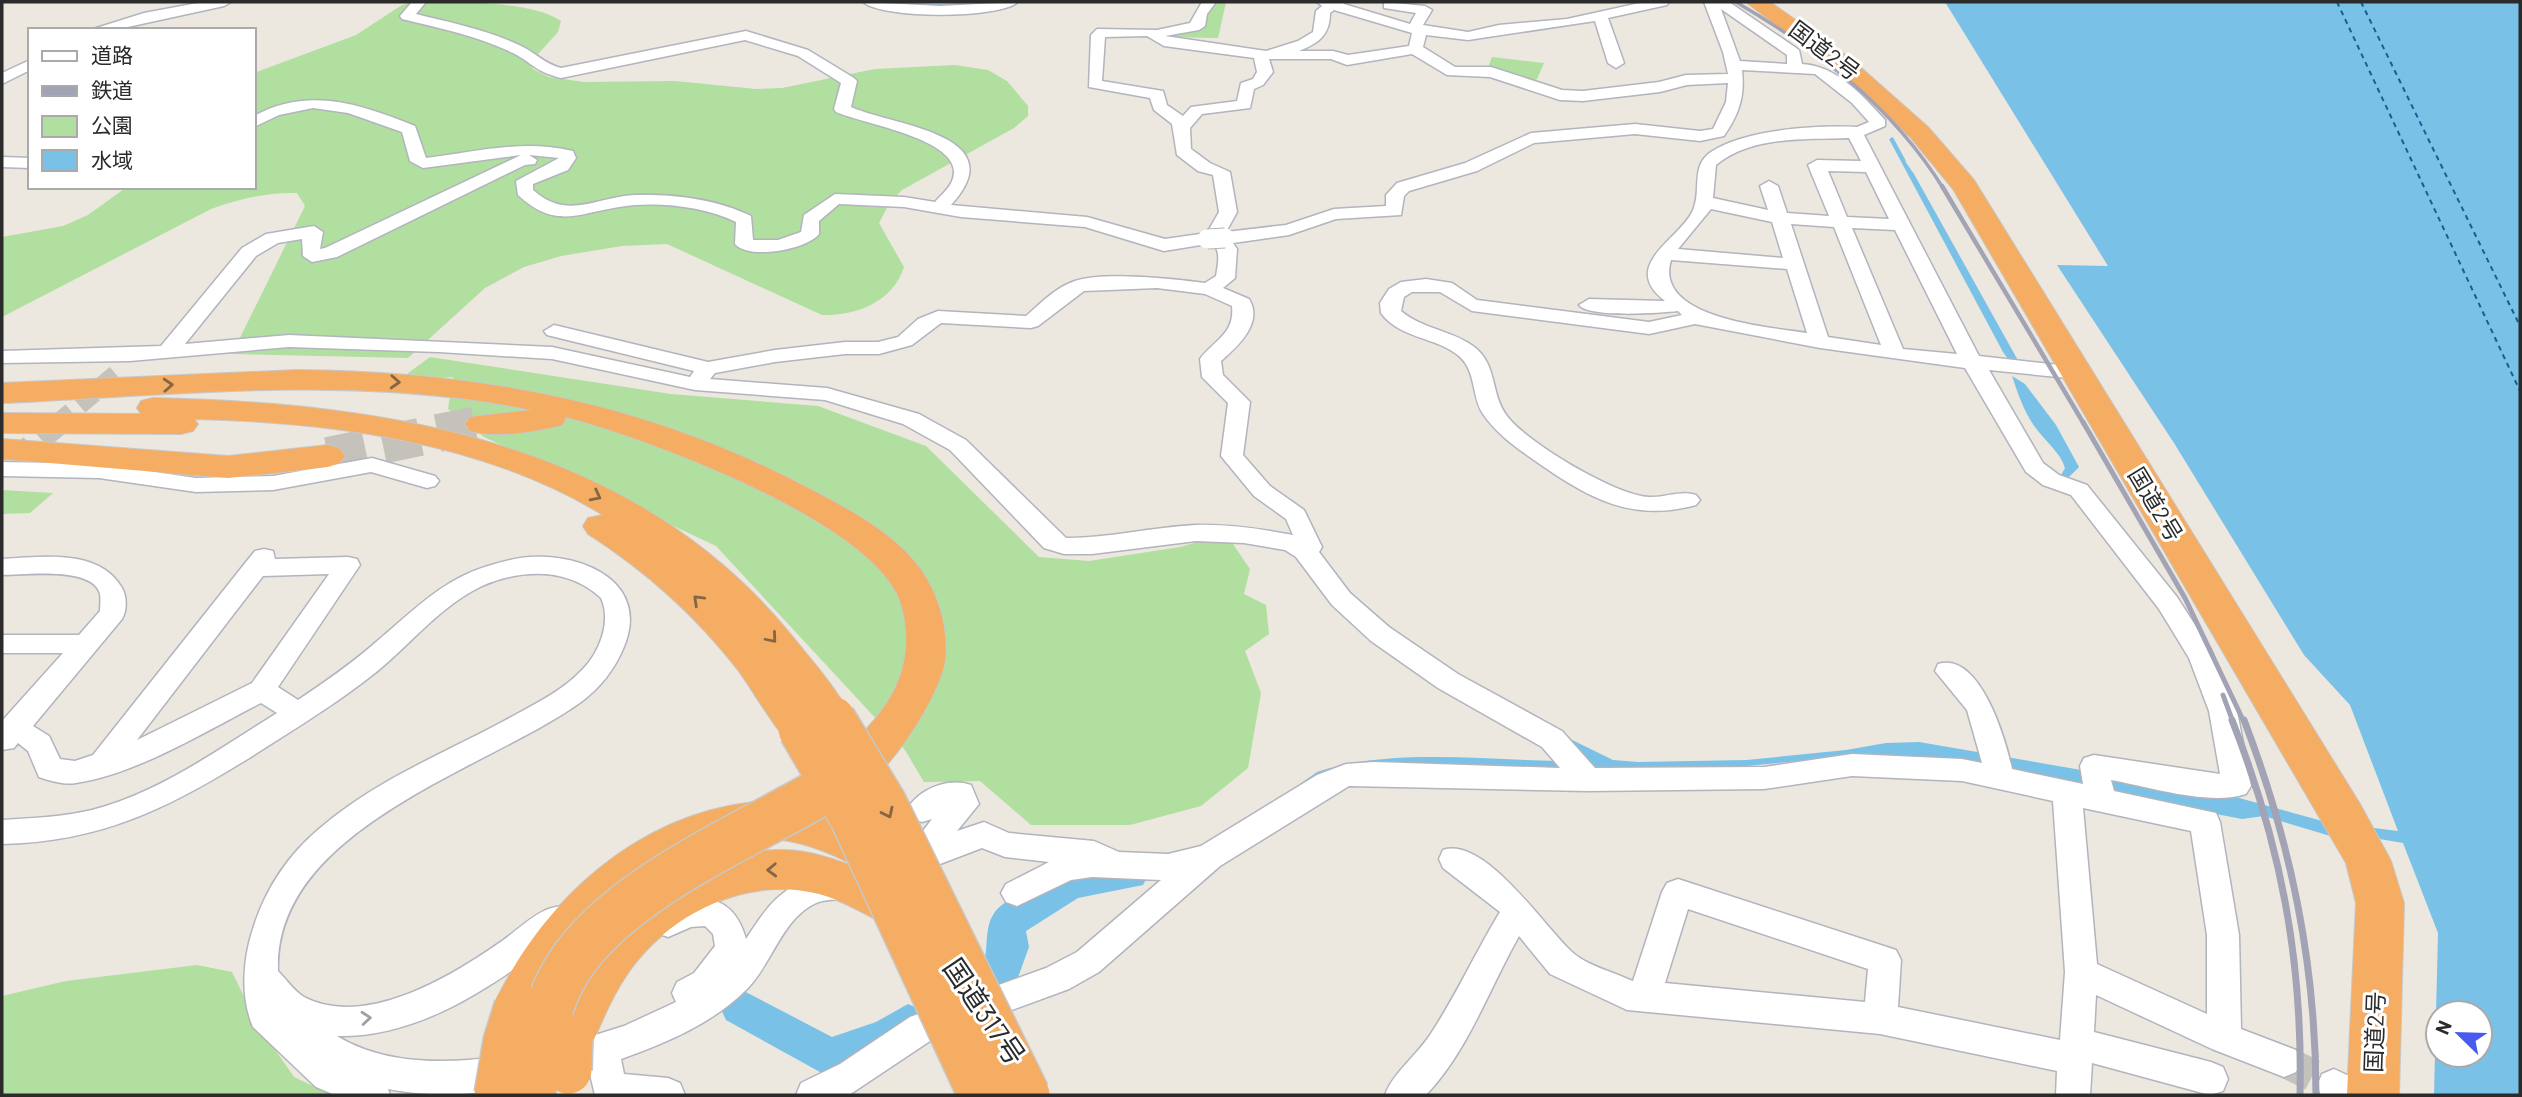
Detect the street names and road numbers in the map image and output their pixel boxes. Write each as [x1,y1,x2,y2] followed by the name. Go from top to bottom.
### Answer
[1784,14,1866,86] street label: 国道2号
[2123,462,2189,546] street label: 国道2号
[937,951,1033,1071] street label: 国道317号
[2359,991,2389,1073] street label: 国道2号

